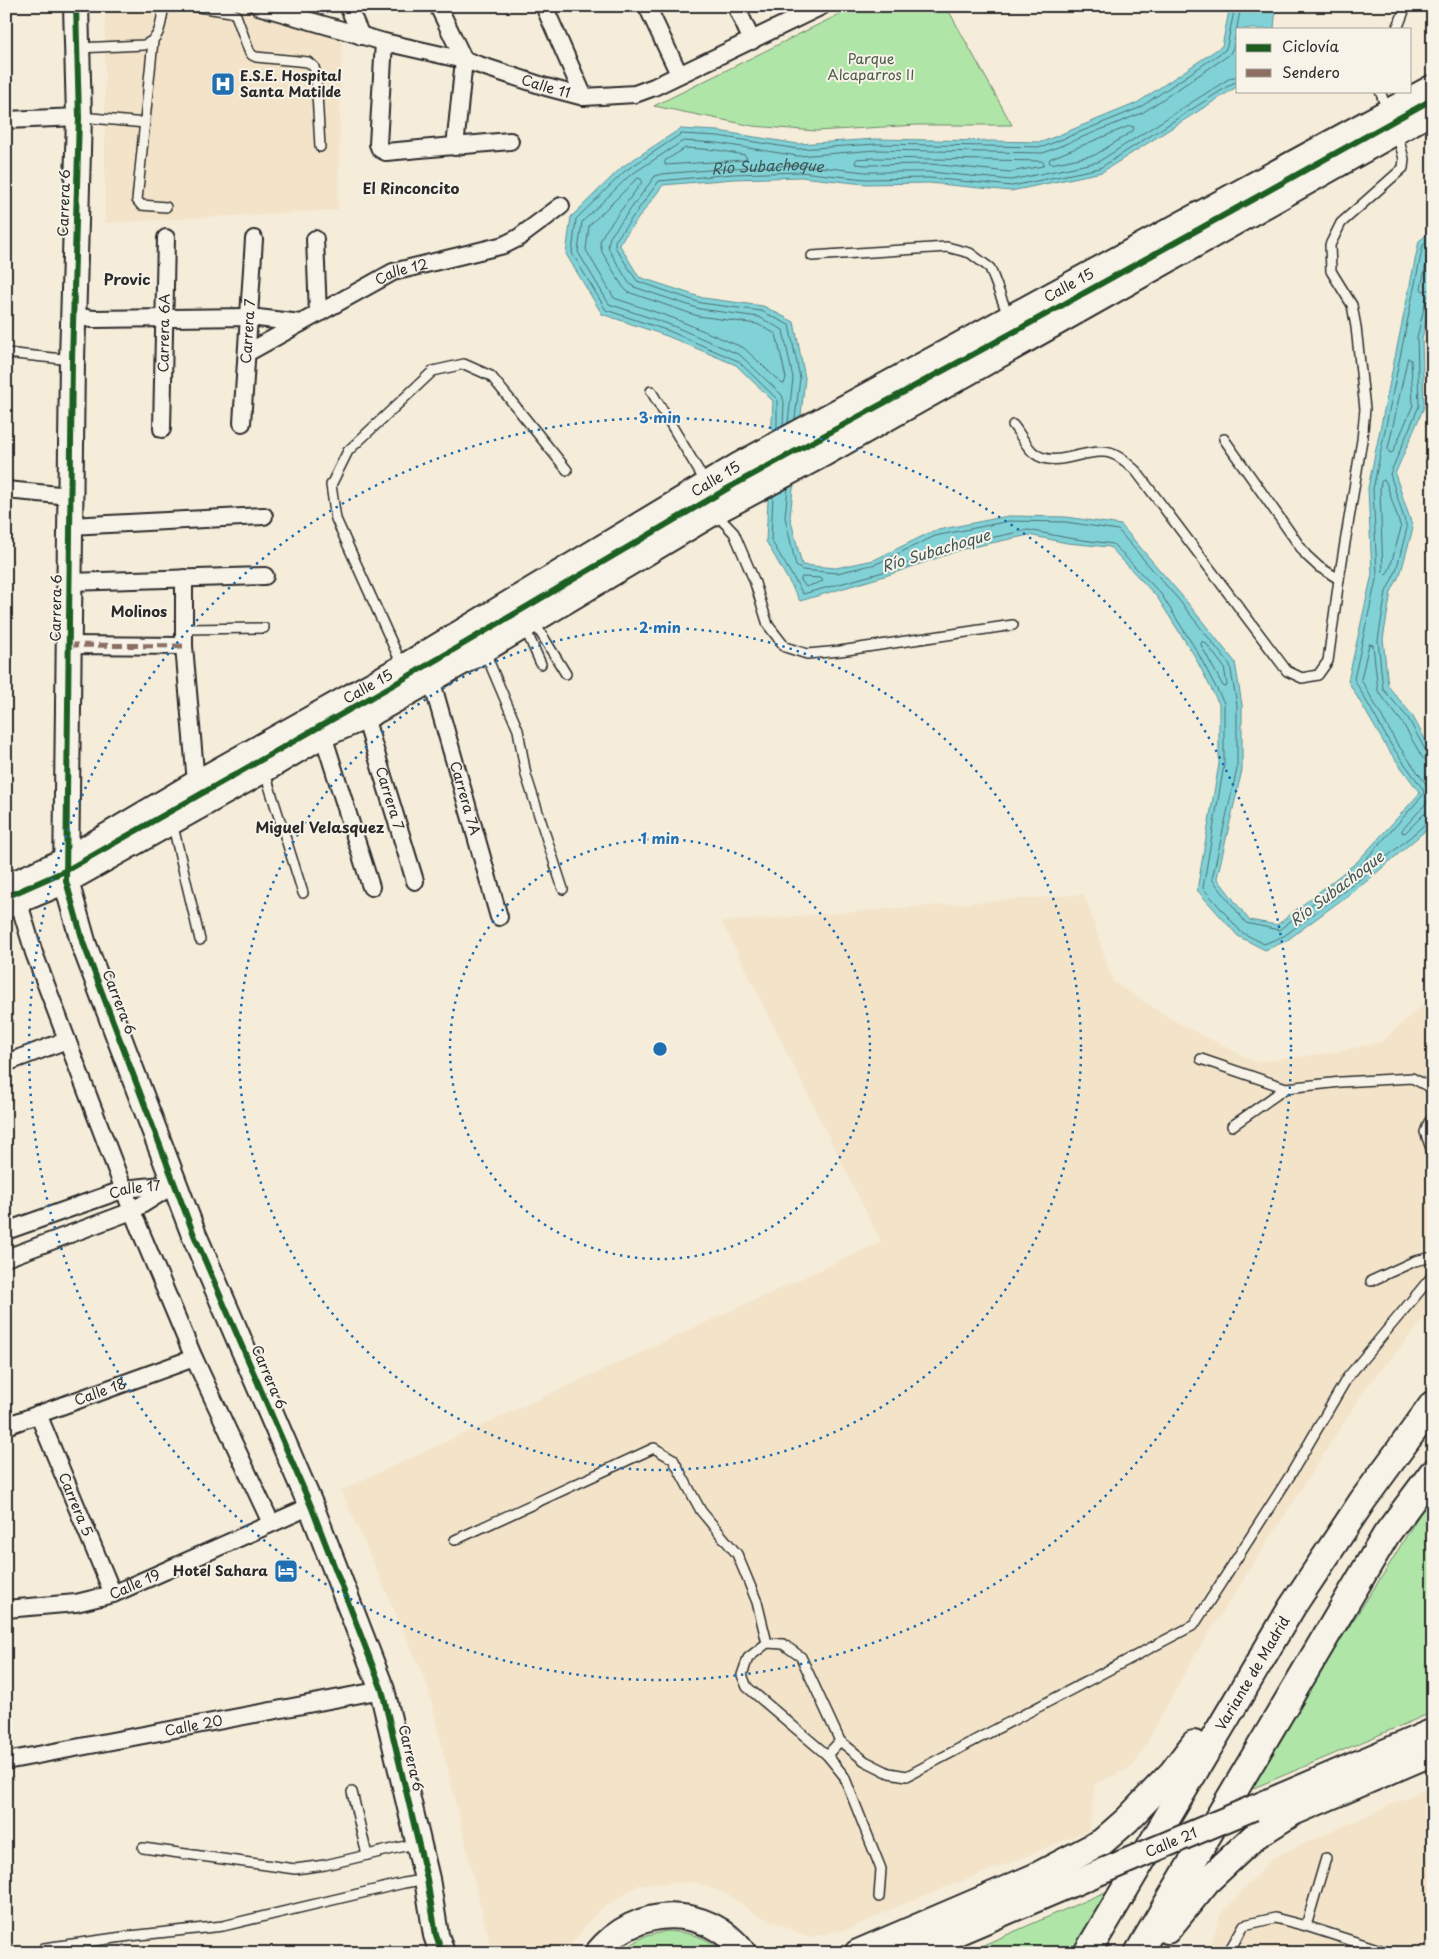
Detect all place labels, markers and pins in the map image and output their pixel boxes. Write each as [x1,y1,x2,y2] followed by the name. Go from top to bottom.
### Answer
[240,65,342,102] place label: E.S.E. Hospital Santa Matilde
[210,71,236,97] hospital icon: E.S.E. Hospital Santa Matilde
[651,1040,669,1058] centre of rings
[273,1558,299,1584] hotel icon: Hotel Sahara
[173,1560,268,1581] place label: Hotel Sahara

